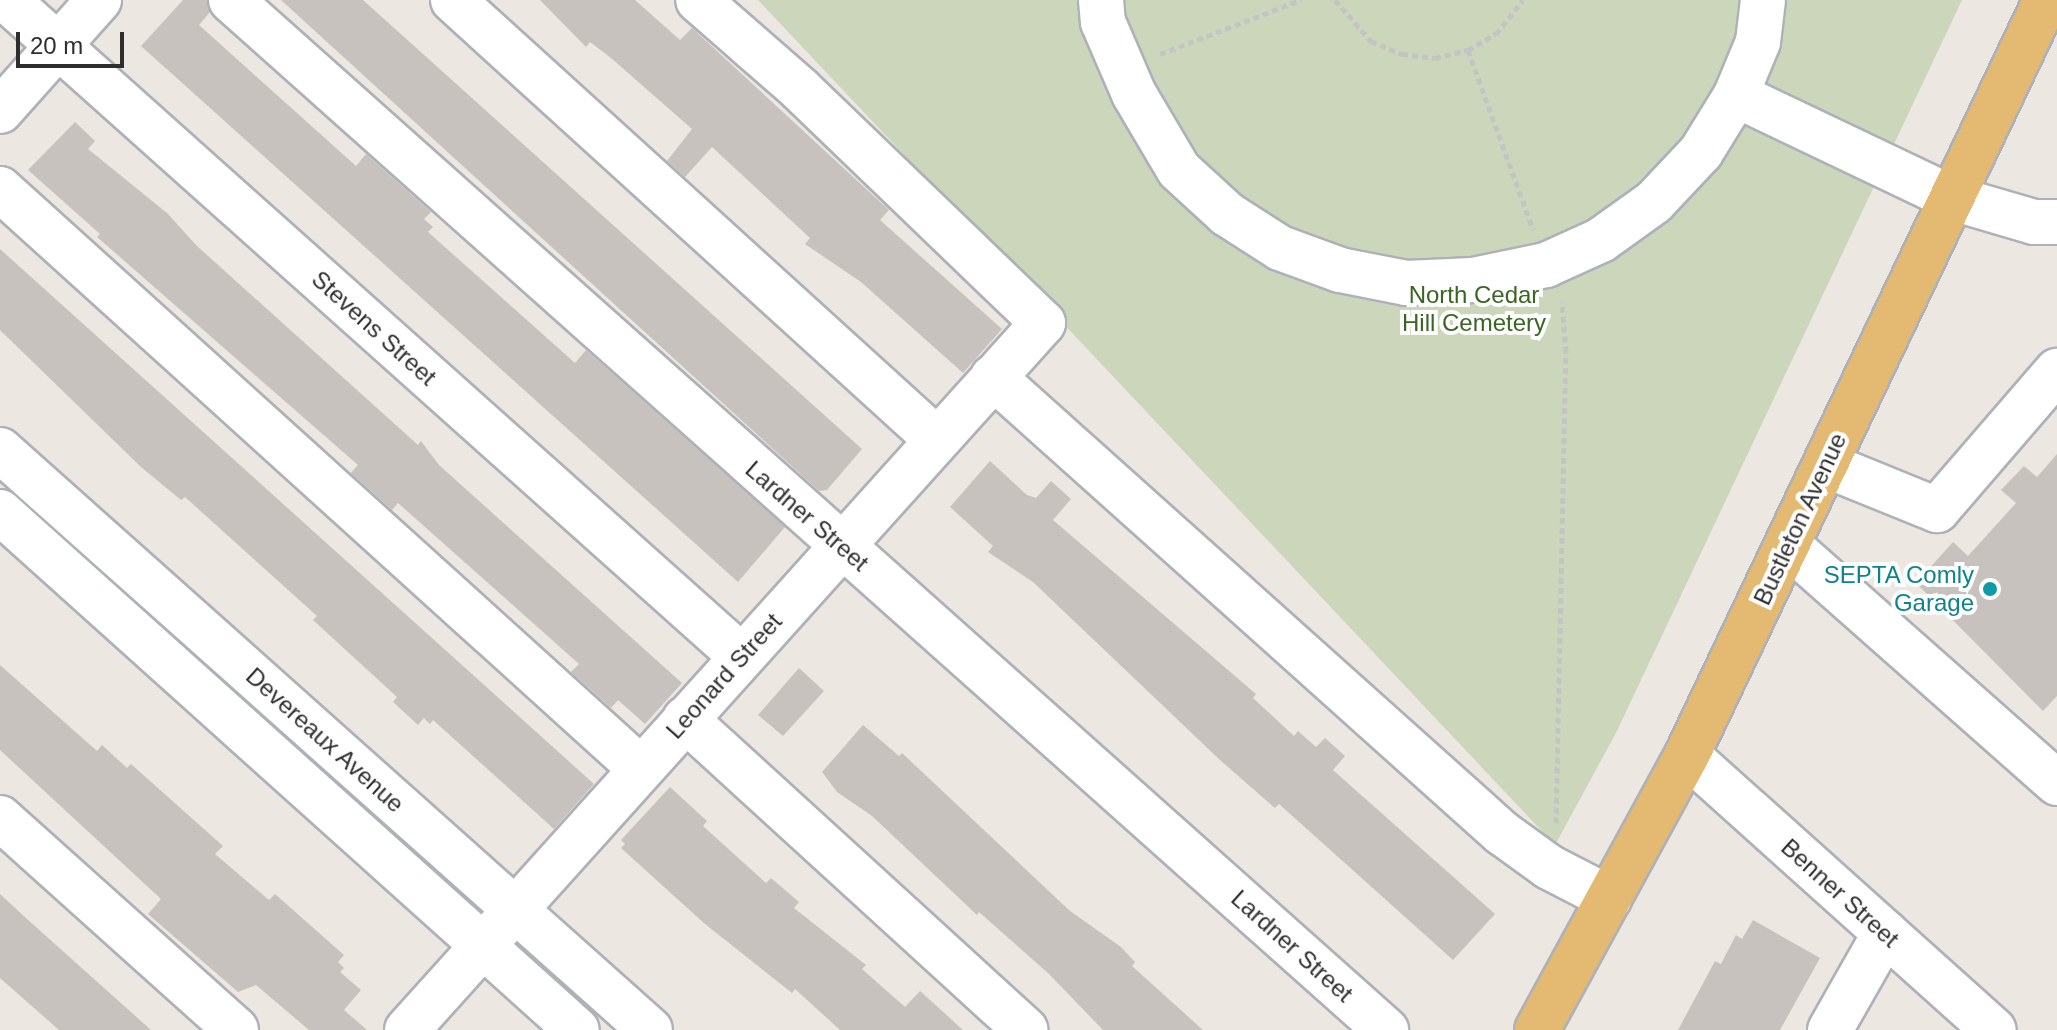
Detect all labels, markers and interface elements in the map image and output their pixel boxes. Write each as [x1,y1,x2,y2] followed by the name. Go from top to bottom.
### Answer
[20,16,128,66] scale bar
[30,32,83,59] text: 20 m
[306,265,442,391] street label: Stevens Street
[1402,281,1546,337] park label: North Cedar Hill Cemetery
[1747,428,1853,610] street label: Bustleton Avenue
[740,455,874,577] street label: Lardner Street
[1822,561,1974,617] place label: SEPTA Comly Garage
[1981,580,1999,598] marker: SEPTA Comly Garage
[660,607,788,745] street label: Leonard Street
[240,661,410,819] street label: Devereaux Avenue
[1775,833,1905,953] street label: Benner Street
[1225,884,1359,1008] street label: Lardner Street

